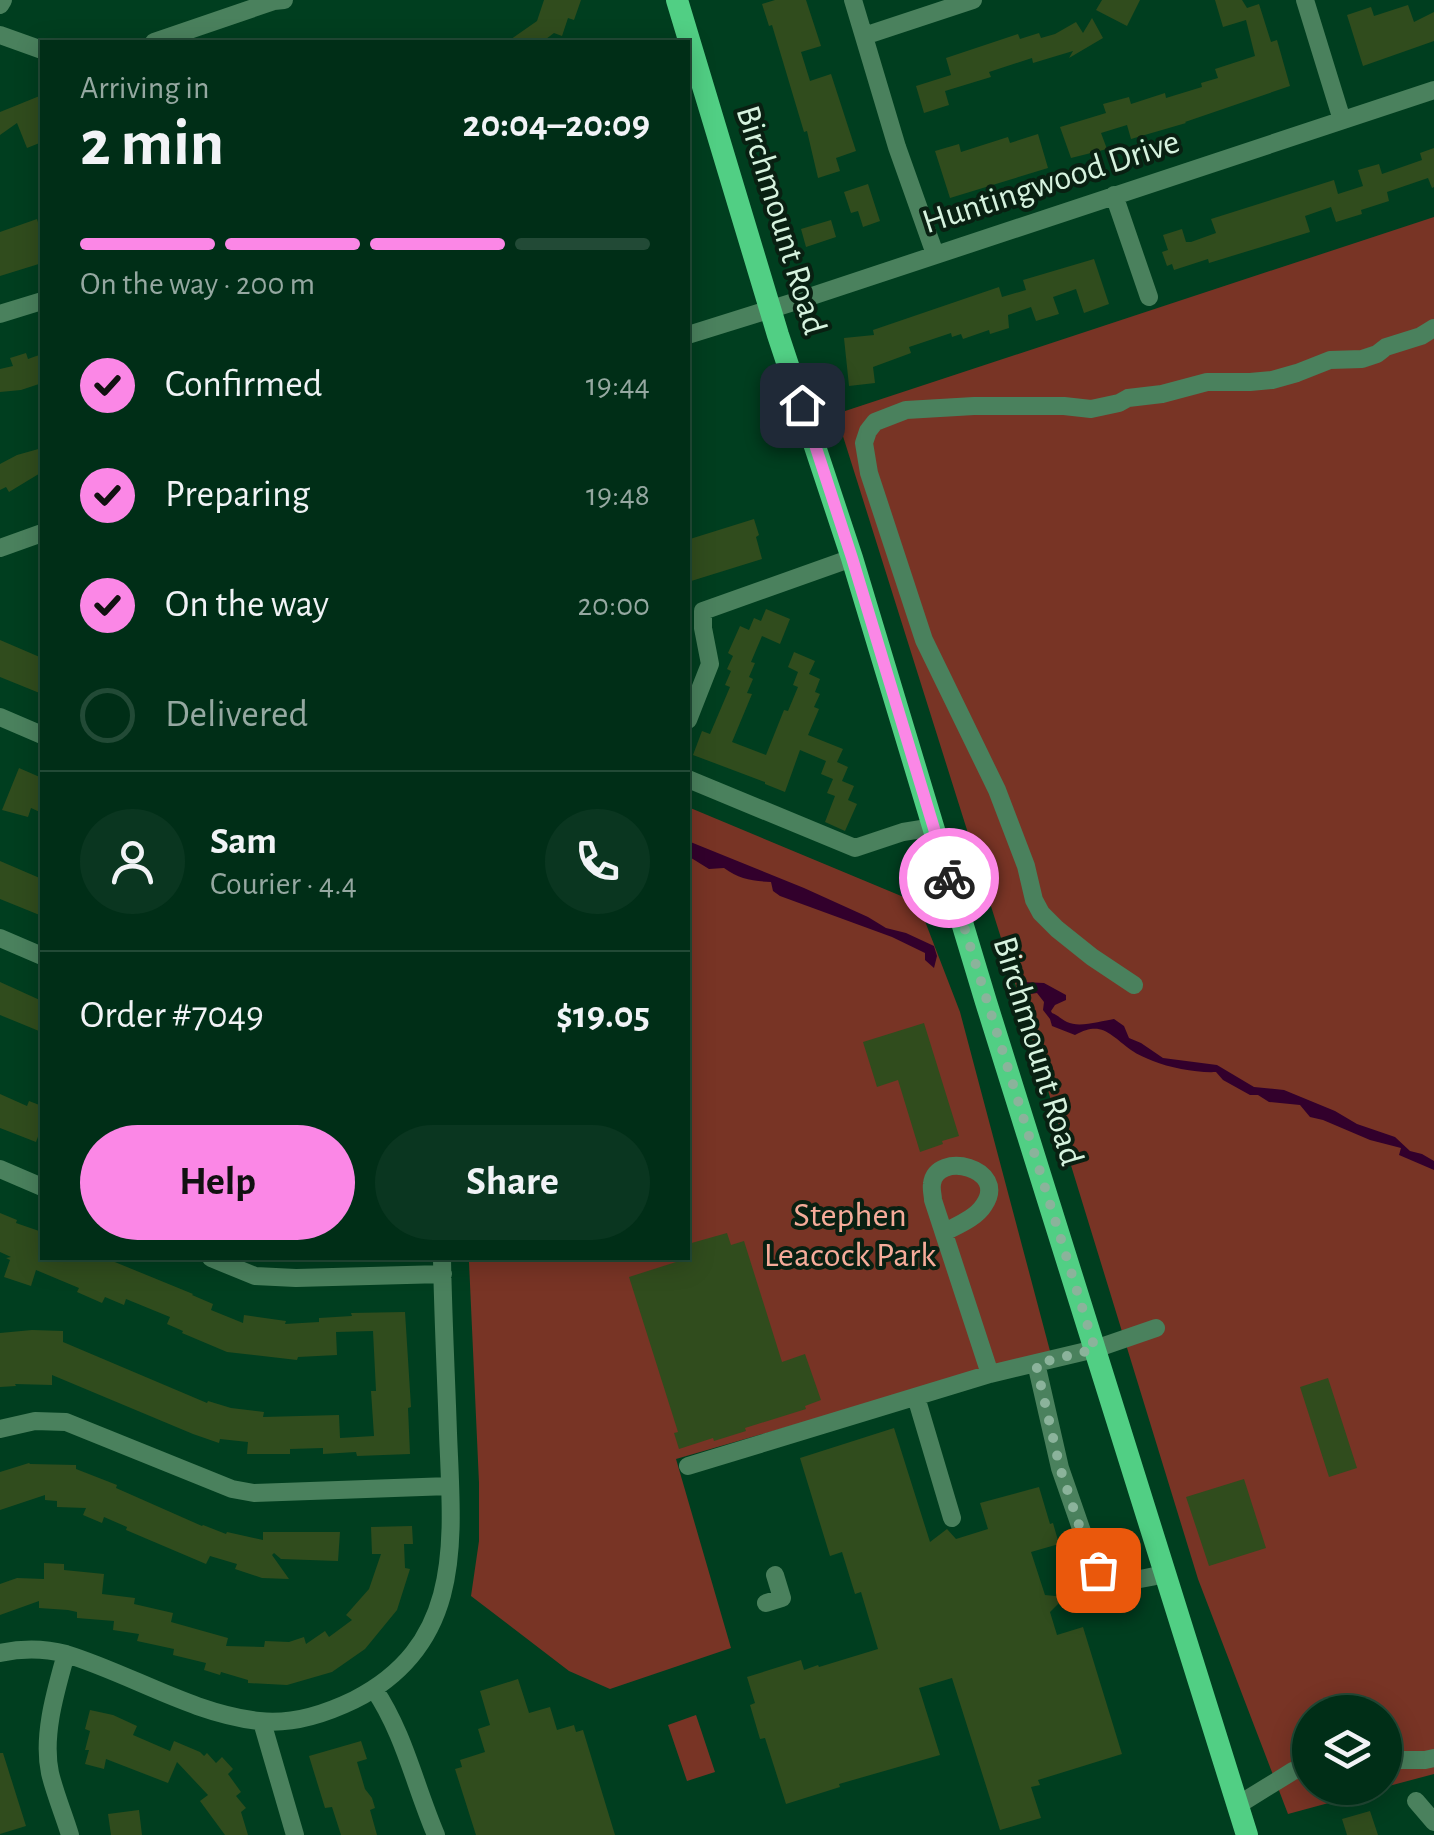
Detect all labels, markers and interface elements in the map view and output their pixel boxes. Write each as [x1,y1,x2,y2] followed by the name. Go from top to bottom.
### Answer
[80,72,209,104] text: Arriving in
[730,101,832,339] street label: Birchmount Road
[463,106,650,144] text: 20:04–20:09
[80,112,224,177] text: 2 min
[918,124,1184,240] street label: Huntingwood Drive
[80,268,315,300] text: On the way · 200 m
[80,358,135,413] icon: check
[760,363,845,448] pin
[165,366,322,404] text: Confirmed
[586,369,650,401] text: 19:44
[775,378,830,433] icon: home
[80,468,135,523] icon: check
[165,476,310,514] text: Preparing
[586,479,650,511] text: 19:48
[80,578,135,633] icon: check
[165,586,329,624] text: On the way
[577,589,650,621] text: 20:00
[165,696,308,734] text: Delivered
[80,809,185,914] button: person
[545,809,650,914] button: phone
[210,823,277,861] text: Sam
[899,828,999,928] courier
[922,851,977,906] icon: bike
[210,868,357,900] text: Courier · 4.4
[987,932,1089,1170] street label: Birchmount Road
[80,997,264,1035] text: Order #7049
[556,997,650,1035] text: $19.05
[80,1125,355,1240] button: Help
[375,1125,650,1240] button: Share
[764,1198,936,1273] park label: Stephen Leacock Park
[1056,1528,1141,1613] pin
[1071,1543,1126,1598] icon: bag
[1292,1695,1402,1805] map controls
[1292,1695,1402,1805] button: layers

